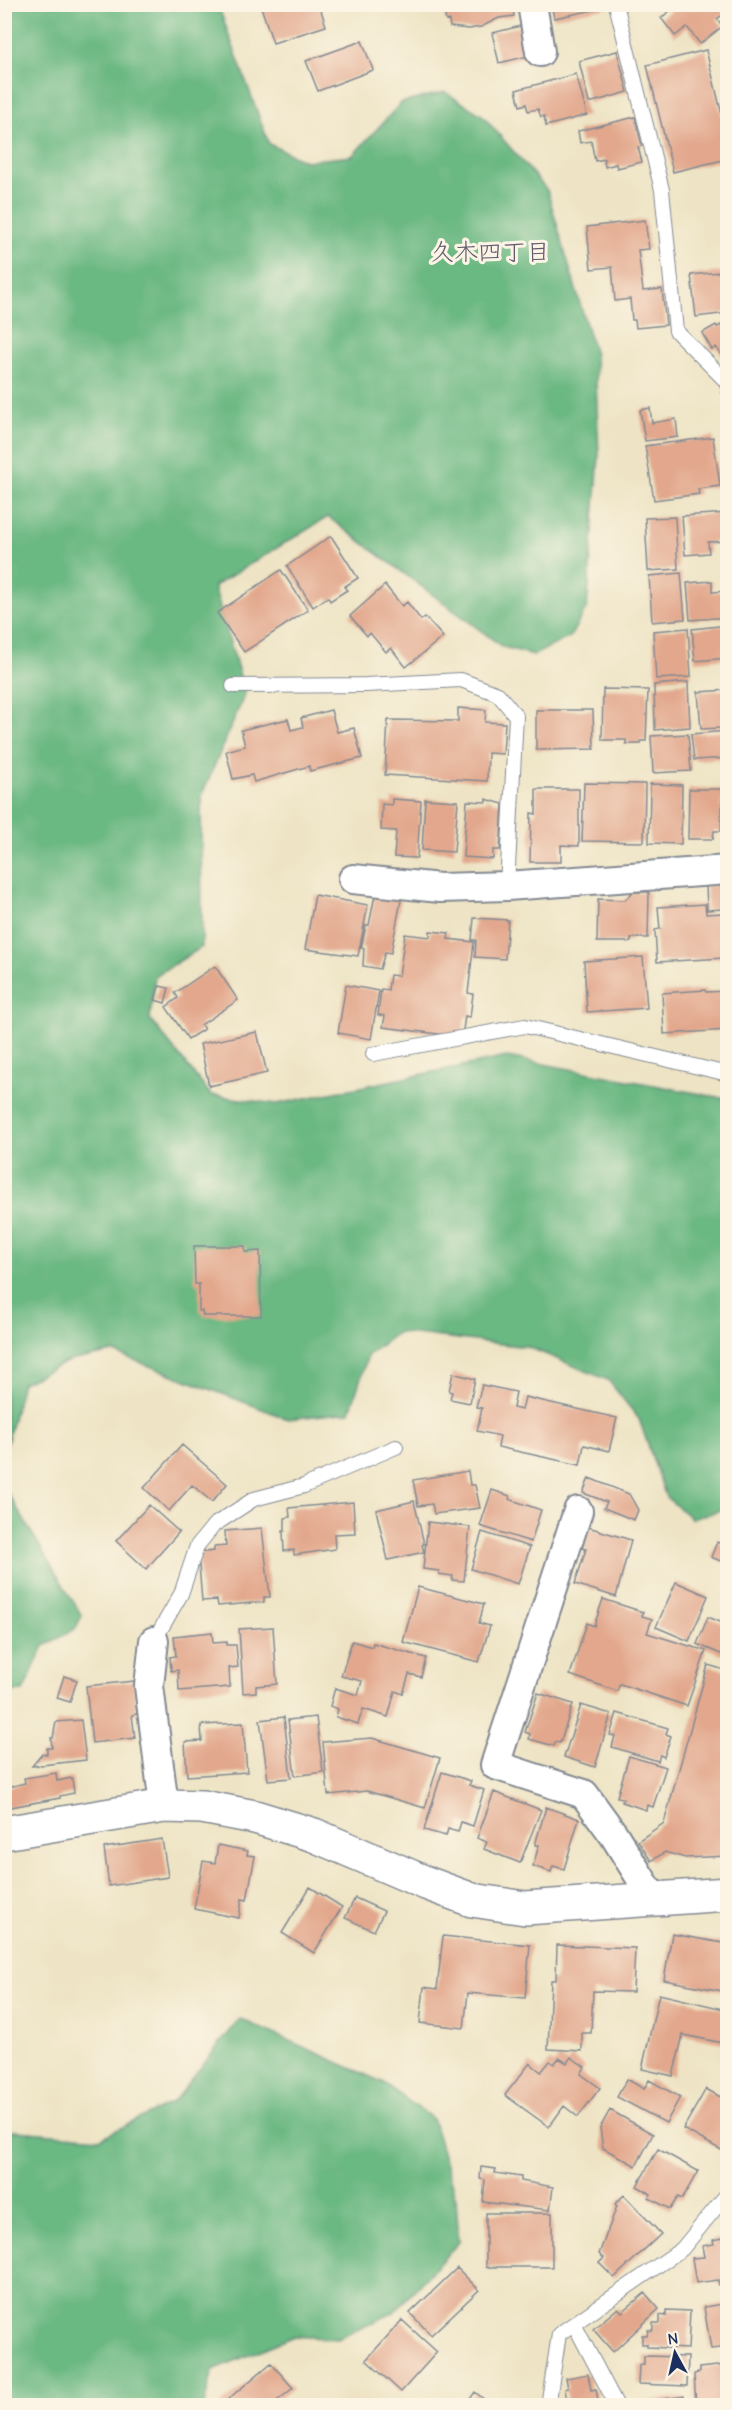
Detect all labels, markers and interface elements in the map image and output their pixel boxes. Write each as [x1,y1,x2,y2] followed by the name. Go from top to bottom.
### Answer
[430,238,550,266] district label: 久木四丁目
[645,2323,705,2383] north arrow
[667,2329,679,2349] text: N

